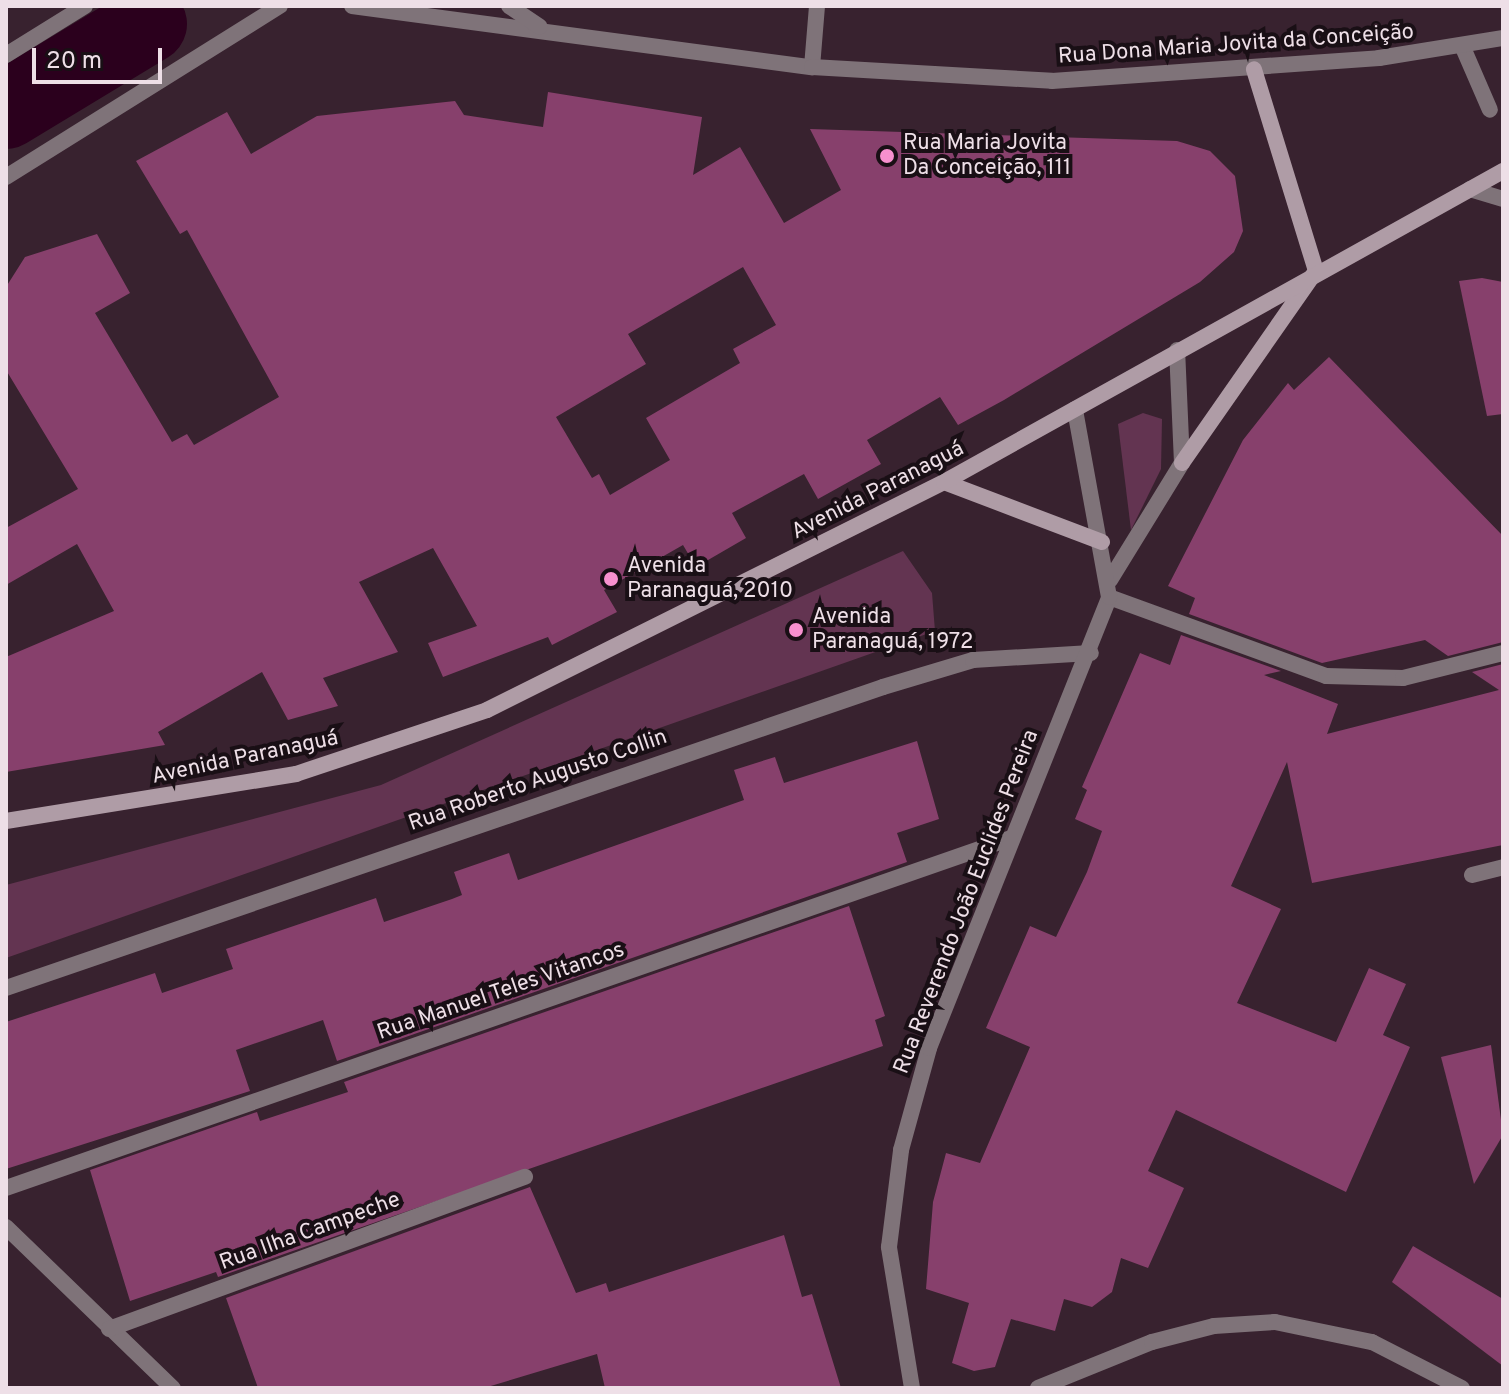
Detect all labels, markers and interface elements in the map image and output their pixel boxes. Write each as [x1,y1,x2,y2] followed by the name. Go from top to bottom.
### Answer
[1057,19,1415,71] street label: Rua Dona Maria Jovita da Conceição
[36,32,166,82] scale bar
[46,47,102,77] text: 20 m
[903,130,1071,182] place label: Rua Maria Jovita Da Conceição, 111
[878,147,896,165] marker: Rua Maria Jovita Da Conceição, 111
[787,436,969,546] street label: Avenida Paranaguá
[627,553,793,604] place label: Avenida Paranaguá, 2010
[602,570,620,588] marker: Avenida Paranaguá, 2010
[812,604,973,656] place label: Avenida Paranaguá, 1972
[787,621,805,639] marker: Avenida Paranaguá, 1972
[405,724,671,838] street label: Rua Roberto Augusto Collin
[149,725,341,791] street label: Avenida Paranaguá
[889,726,1045,1078] street label: Rua Reverendo João Euclides Pereira
[373,937,629,1047] street label: Rua Manuel Teles Vitancos
[216,1187,404,1277] street label: Rua Ilha Campeche

